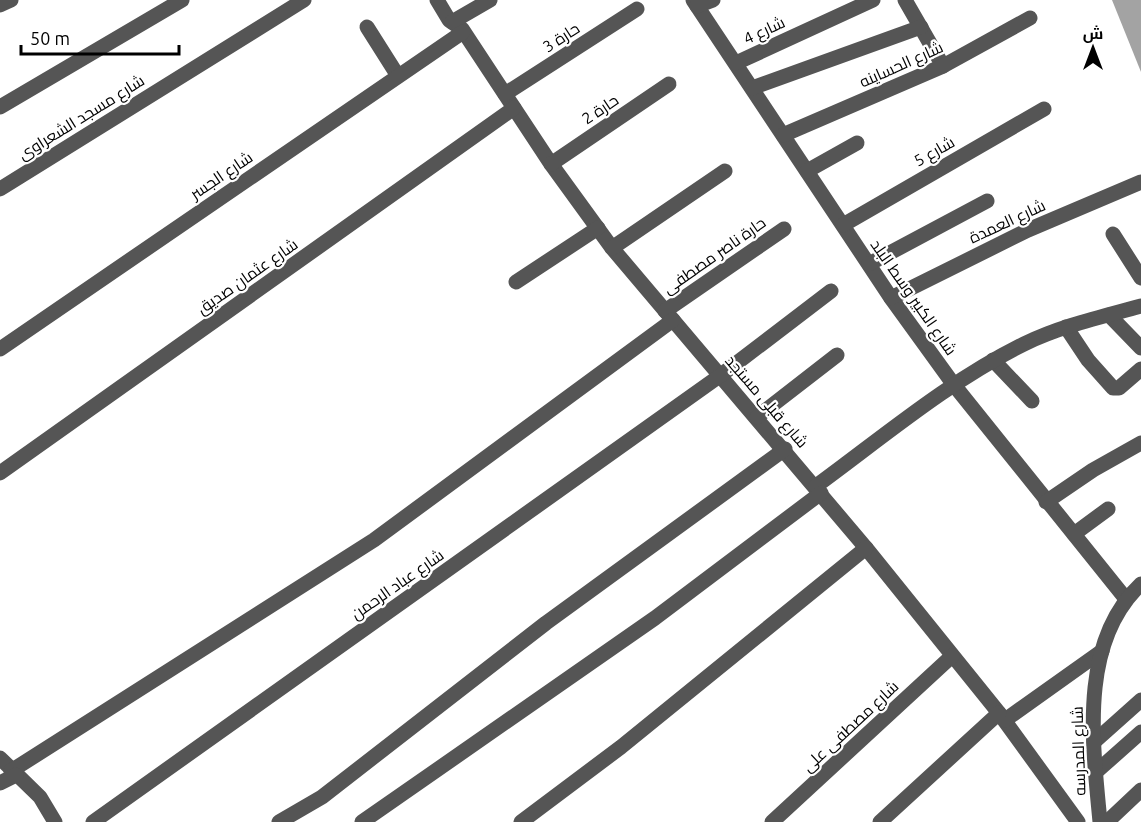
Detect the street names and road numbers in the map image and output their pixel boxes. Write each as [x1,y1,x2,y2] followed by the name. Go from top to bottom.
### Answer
[740,13,789,50] street label: شارع 4
[539,19,583,56] street label: حارة 3
[856,38,947,93] street label: شارع الحساينه
[15,71,149,166] street label: شارع مسجد الشعراوى
[578,90,622,128] street label: حارة 2
[911,132,959,172] street label: شارع 5
[186,148,257,205] street label: شارع الجسر
[966,195,1049,249] street label: شارع العمدة
[659,213,770,299] street label: حارة ناصر مصطفى
[193,235,303,320] street label: شارع عثمان صديق
[865,236,961,360] street label: شارع الكبير وسط البلد
[720,351,812,453] street label: شارع قبلى مستجد
[347,545,449,625] street label: شارع عباد الرحمن
[798,677,904,777] street label: شارع مصطفى على
[1067,706,1092,796] street label: شارع المدرسه

